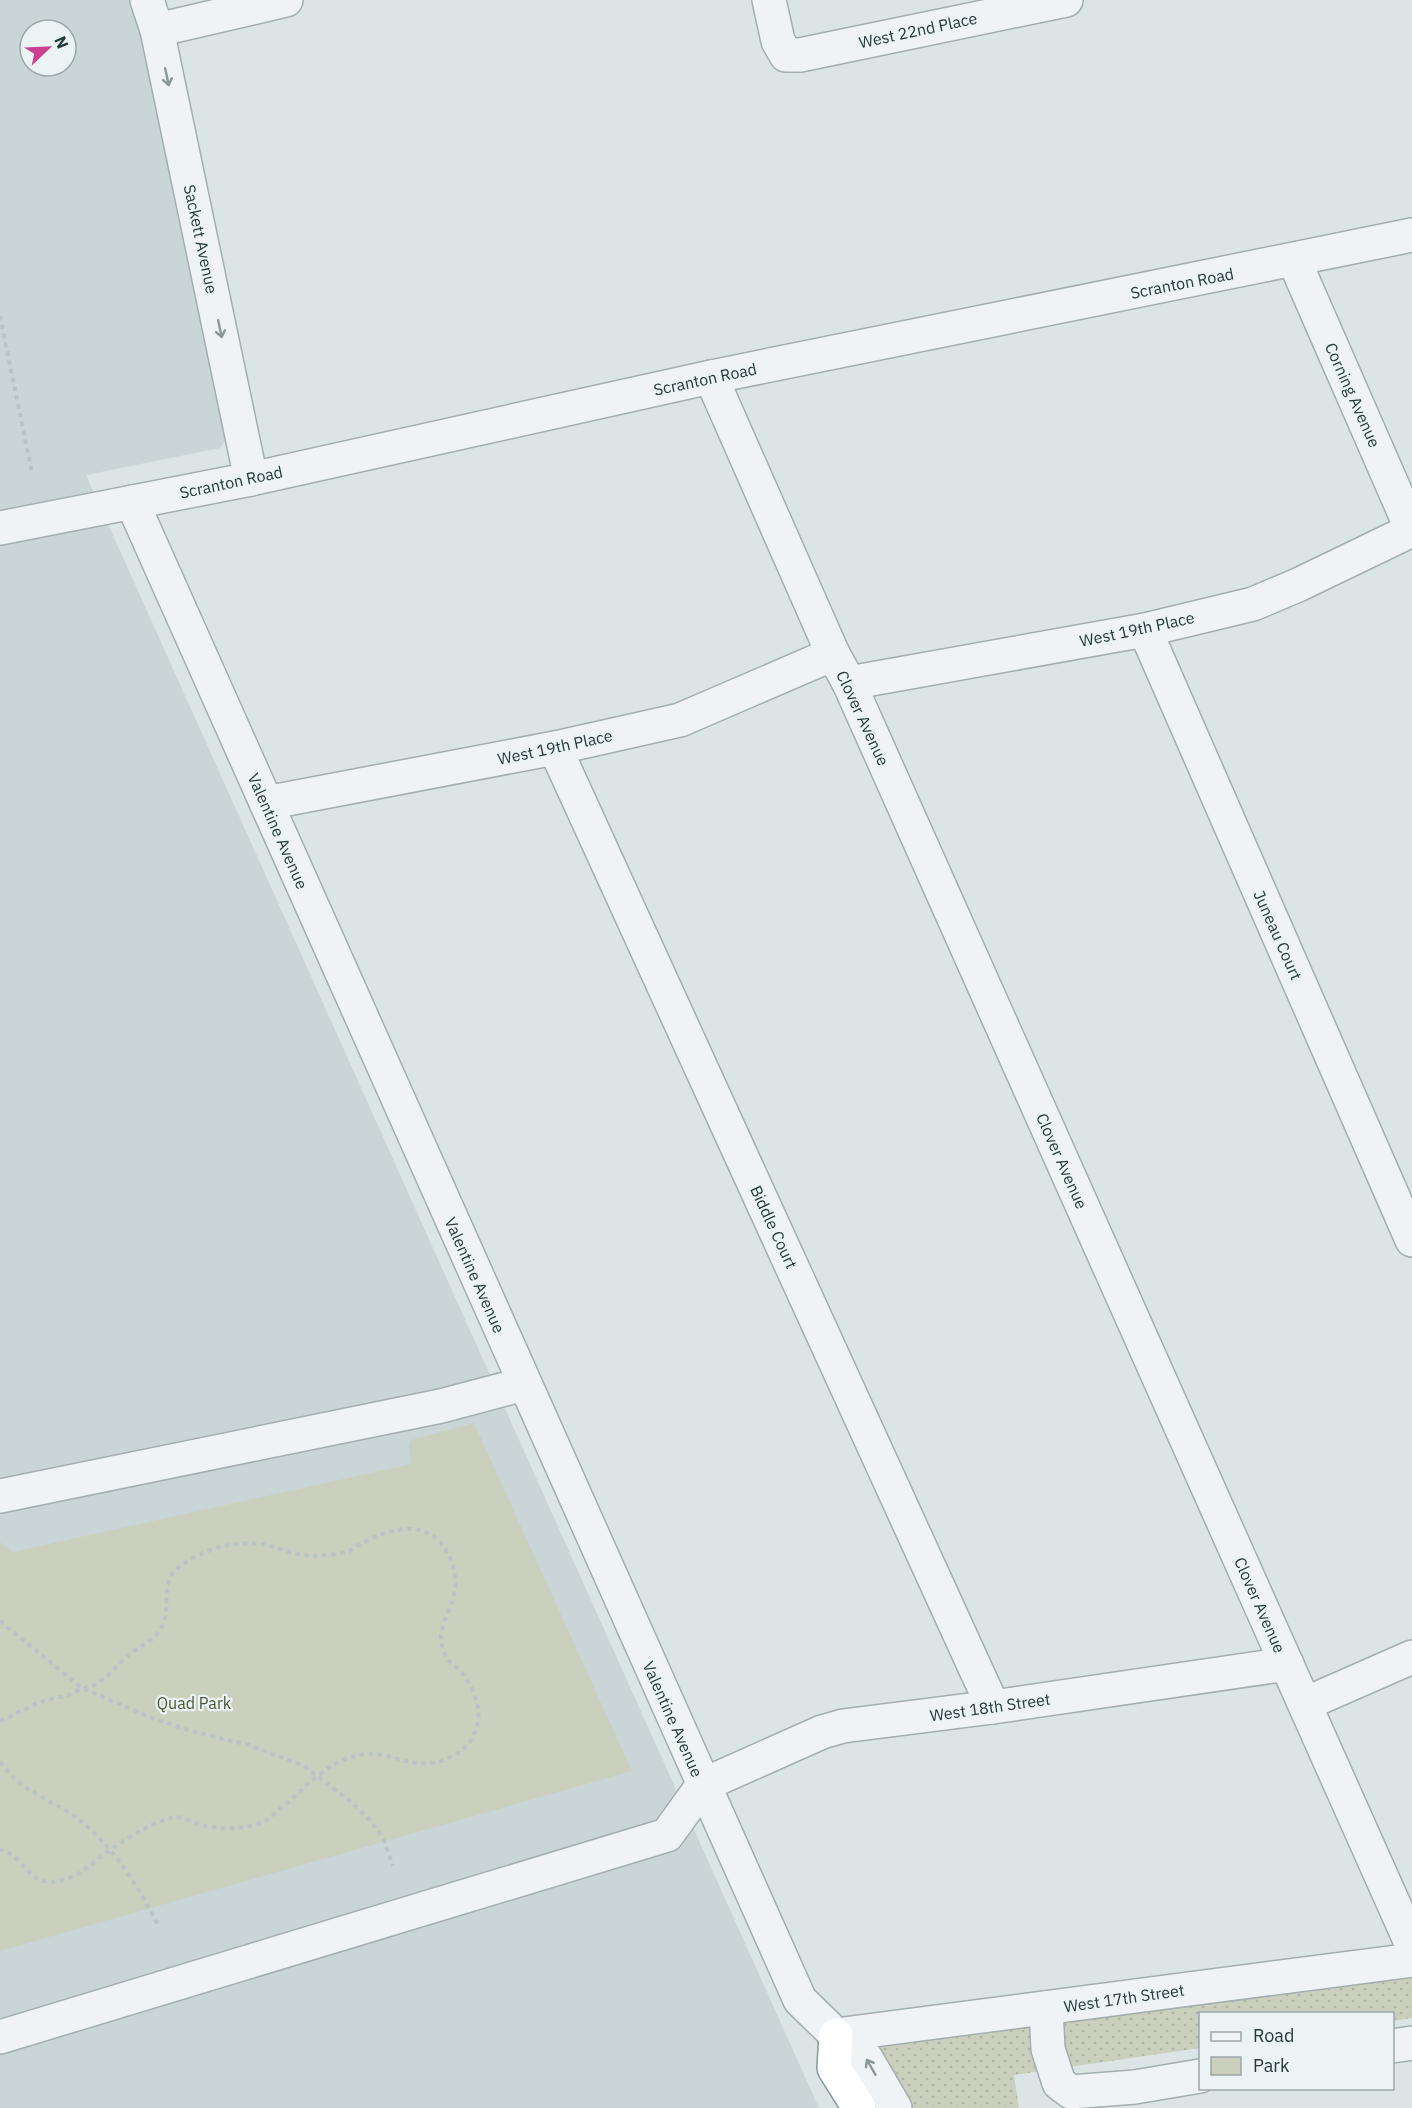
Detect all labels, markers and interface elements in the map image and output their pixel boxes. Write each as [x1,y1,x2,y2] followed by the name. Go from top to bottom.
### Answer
[857,8,979,52] street label: West 22nd Place
[18,18,78,78] north arrow
[50,33,73,51] text: N
[162,67,173,86] one-way arrow
[180,183,222,296] street label: Sackett Avenue
[1129,263,1235,303] street label: Scranton Road
[215,319,226,339] one-way arrow
[1321,340,1385,451] street label: Corning Avenue
[652,358,758,400] street label: Scranton Road
[178,461,284,503] street label: Scranton Road
[1078,607,1196,651] street label: West 19th Place
[832,667,894,769] street label: Clover Avenue
[496,725,614,769] street label: West 19th Place
[243,770,313,892] street label: Valentine Avenue
[1249,887,1307,983] street label: Juneau Court
[1032,1110,1092,1212] street label: Clover Avenue
[746,1182,802,1272] street label: Biddle Court
[440,1214,510,1336] street label: Valentine Avenue
[1230,1554,1290,1656] street label: Clover Avenue
[638,1658,708,1780] street label: Valentine Avenue
[928,1689,1052,1725] street label: West 18th Street
[157,1693,232,1713] park label: Quad Park
[1062,1980,1186,2016] street label: West 17th Street
[1199,2012,1394,2090] legend
[1253,2024,1294,2047] text: Road
[1253,2054,1290,2077] text: Park
[865,2059,877,2076] one-way arrow

